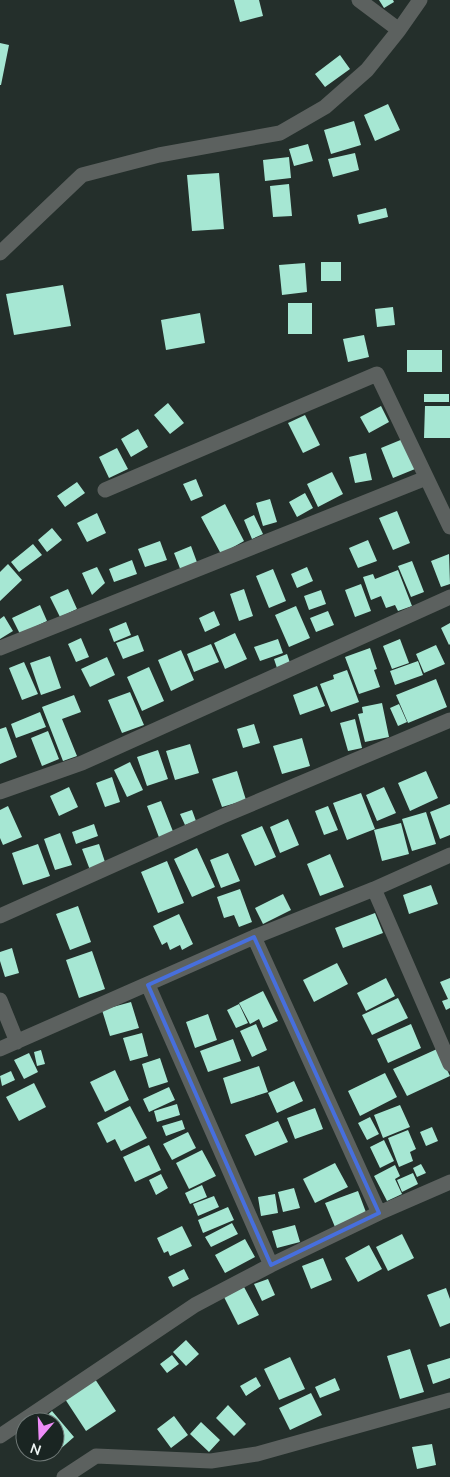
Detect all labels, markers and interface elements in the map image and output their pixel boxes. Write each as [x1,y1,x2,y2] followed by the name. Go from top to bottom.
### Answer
[15,1412,65,1462] north arrow
[28,1438,44,1460] text: N

